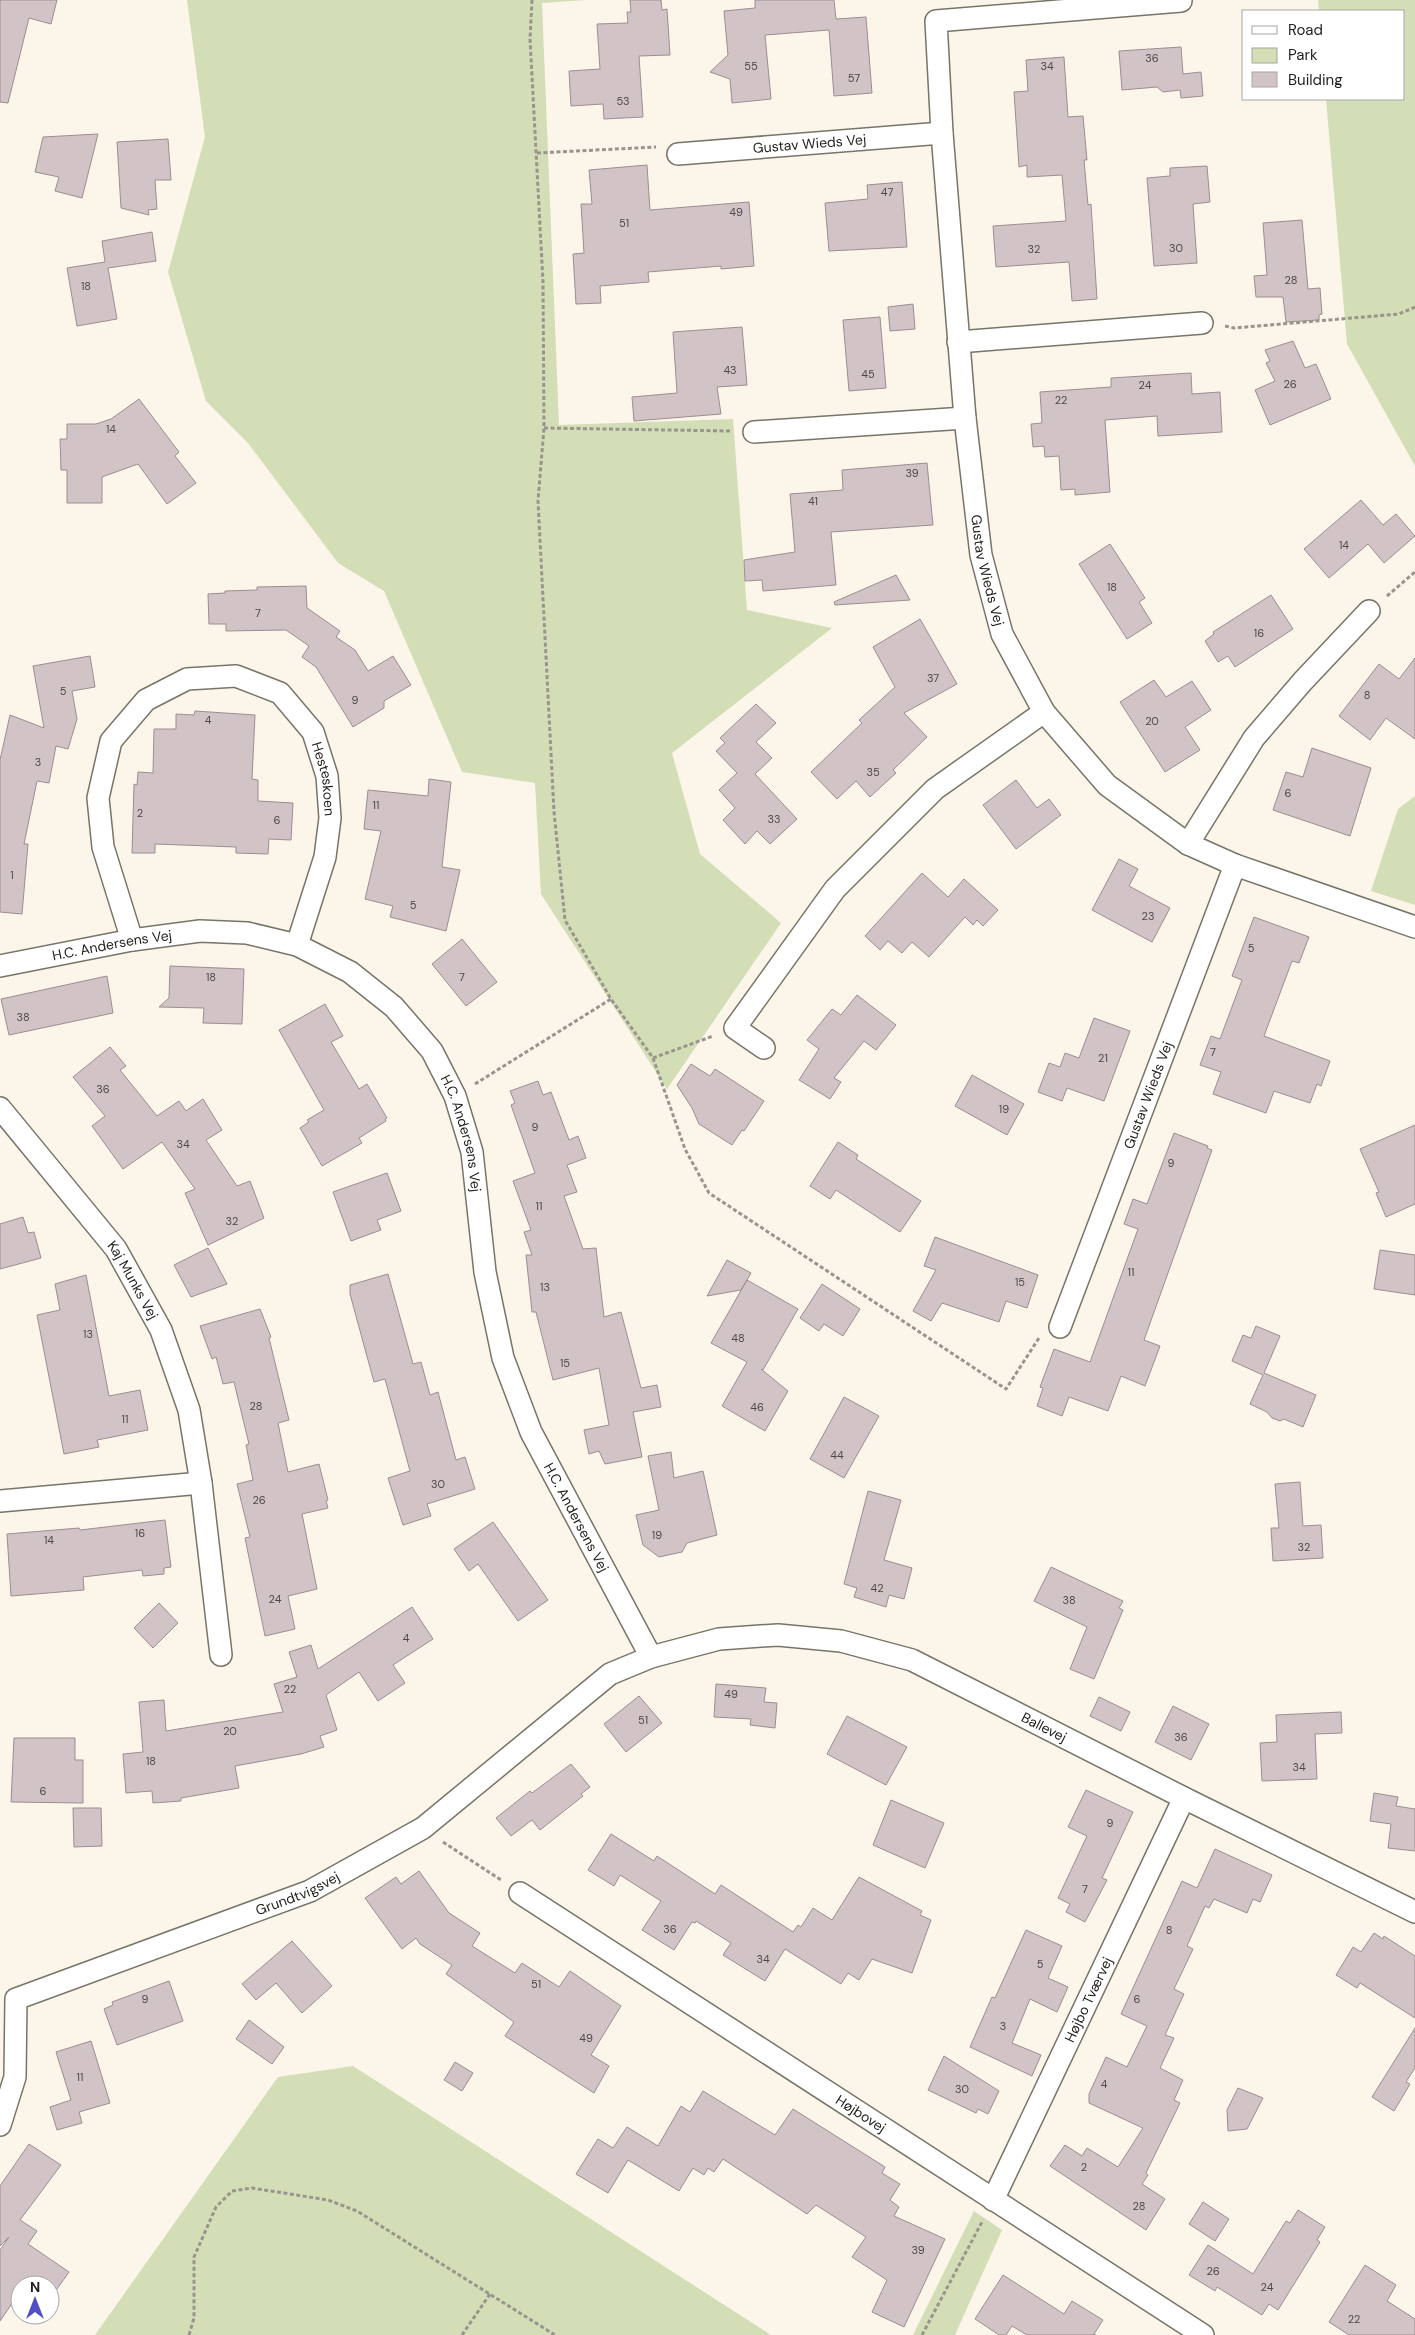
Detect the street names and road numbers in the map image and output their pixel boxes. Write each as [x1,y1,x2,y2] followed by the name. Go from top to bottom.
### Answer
[752,130,867,157] street label: Gustav Wieds Vej
[967,514,1008,628] street label: Gustav Wieds Vej
[308,740,339,817] street label: Hesteskoen
[51,926,173,965] street label: H.C. Andersens Vej
[1119,1039,1176,1151] street label: Gustav Wieds Vej
[437,1072,485,1193] street label: H.C. Andersens Vej
[104,1237,162,1323] street label: Kaj Munks Vej
[540,1460,613,1575] street label: H.C. Andersens Vej
[1019,1708,1070,1746] street label: Ballevej
[253,1867,343,1919] street label: Grundtvigsvej
[1060,1954,1116,2045] street label: Højbo Tværvej
[832,2091,889,2136] street label: Højbovej

